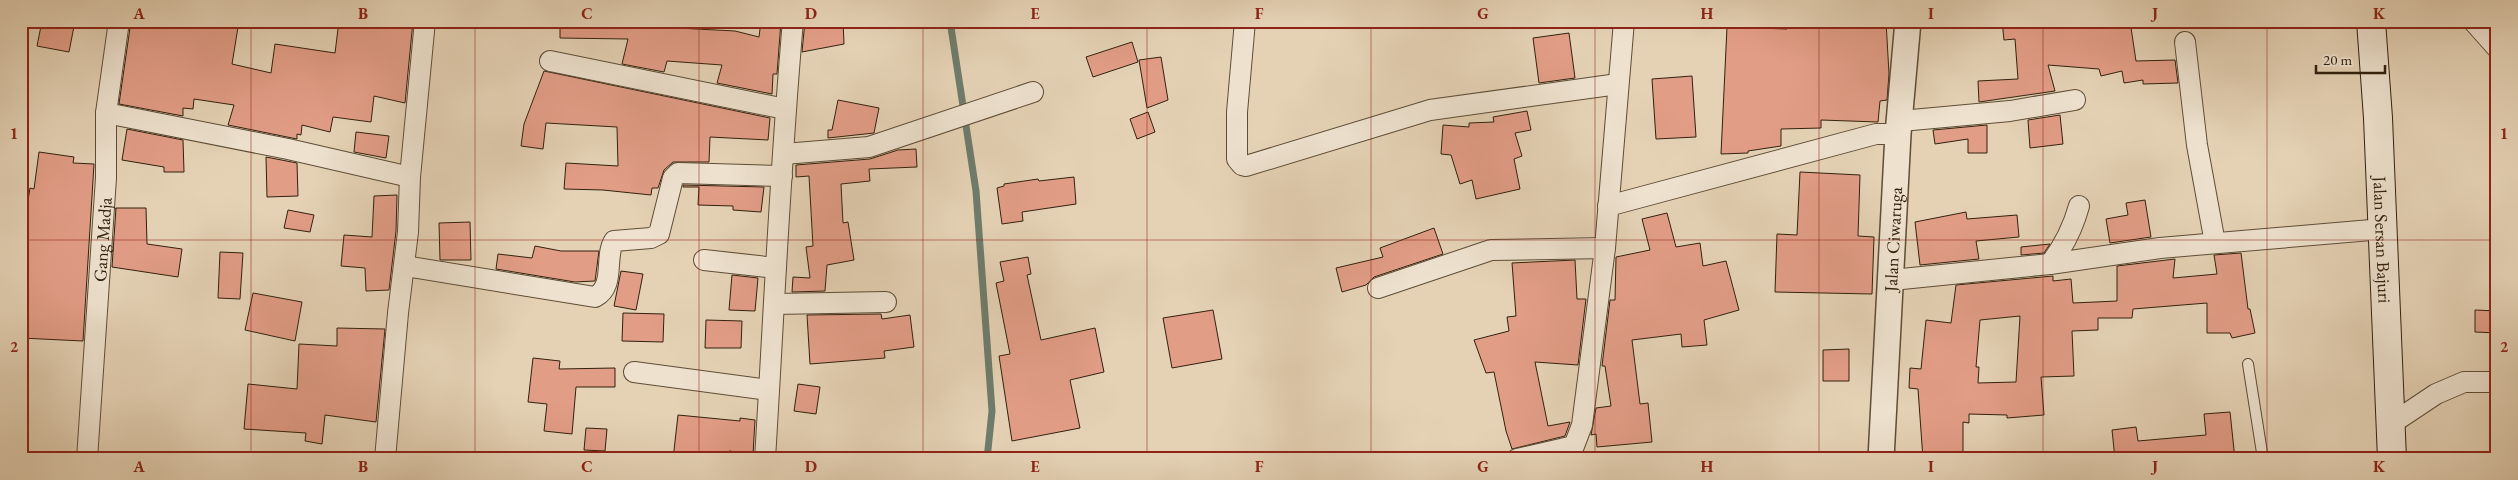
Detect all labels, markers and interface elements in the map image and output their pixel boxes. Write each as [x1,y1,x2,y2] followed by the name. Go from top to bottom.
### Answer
[132,3,145,24] text: A
[358,3,368,24] text: B
[581,3,593,24] text: C
[805,3,817,24] text: D
[1030,3,1040,24] text: E
[1255,3,1264,24] text: F
[1477,3,1489,24] text: G
[1701,3,1714,24] text: H
[1928,3,1934,24] text: I
[2150,3,2158,24] text: J
[2373,3,2386,24] text: K
[2316,42,2384,74] scale bar
[2323,50,2352,69] text: 20 m
[10,123,18,144] text: 1
[2500,123,2508,144] text: 1
[2369,174,2397,304] street label: Jalan Sersan Bajuri
[1878,185,1907,294] street label: Jalan Ciwaruga
[88,196,116,283] street label: Gang Madja
[10,336,19,357] text: 2
[2500,336,2509,357] text: 2
[132,456,145,477] text: A
[358,456,368,477] text: B
[581,456,593,477] text: C
[805,456,817,477] text: D
[1030,456,1040,477] text: E
[1255,456,1264,477] text: F
[1477,456,1489,477] text: G
[1701,456,1714,477] text: H
[1928,456,1934,477] text: I
[2150,456,2158,477] text: J
[2373,456,2386,477] text: K

